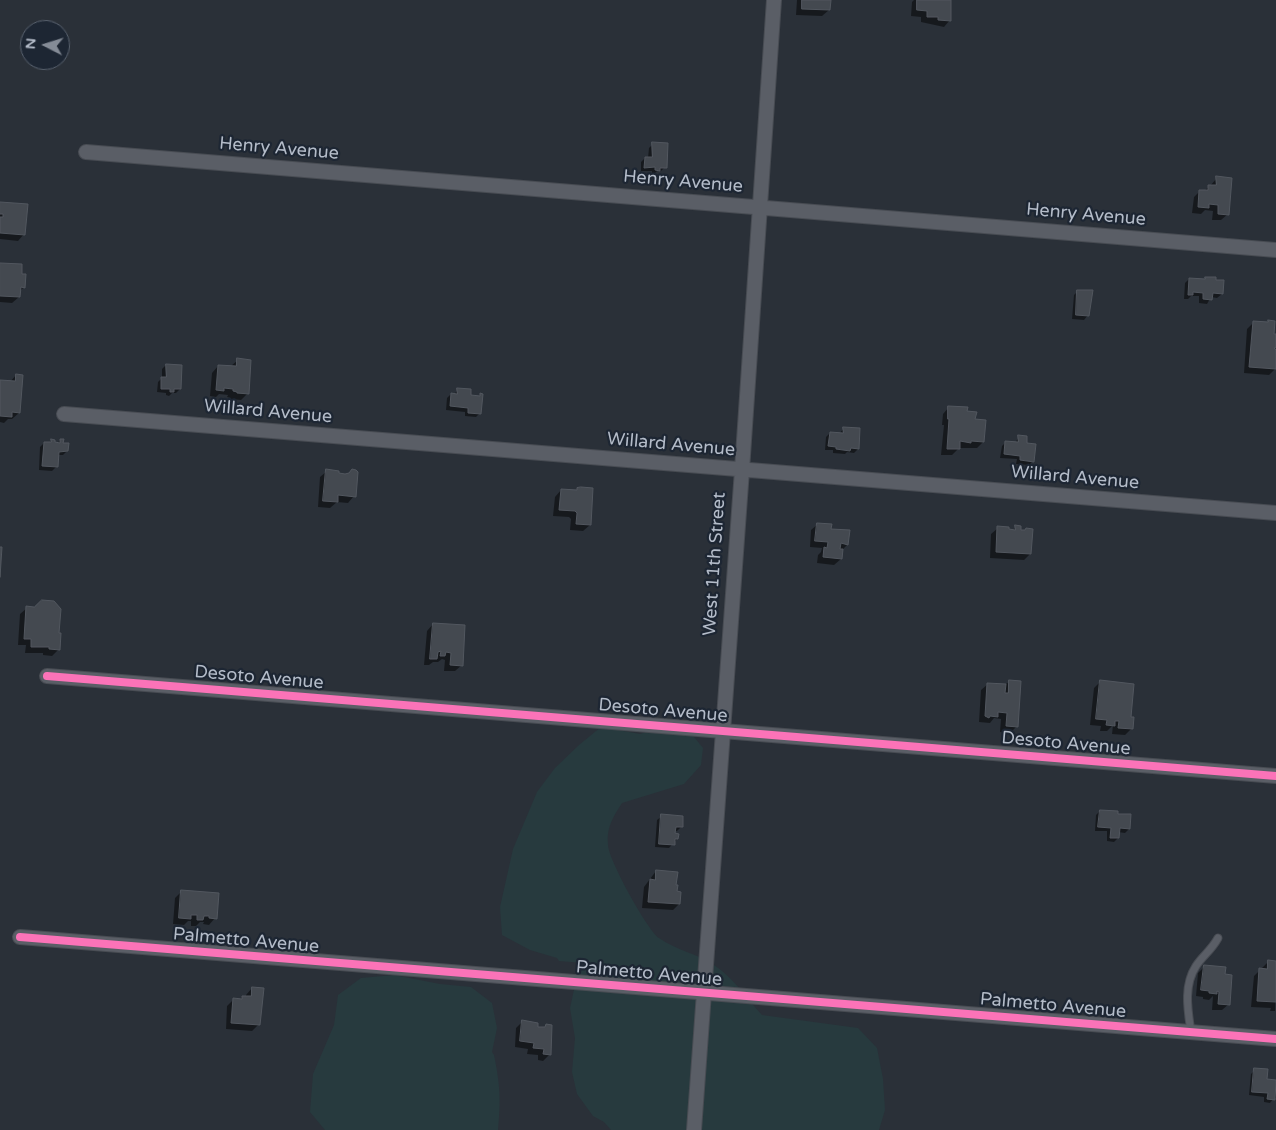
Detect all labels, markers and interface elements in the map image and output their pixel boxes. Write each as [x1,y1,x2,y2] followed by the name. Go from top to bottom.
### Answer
[20,20,70,70] north arrow
[22,37,40,50] text: N
[218,133,340,165] street label: Henry Avenue
[622,166,744,198] street label: Henry Avenue
[1025,199,1147,231] street label: Henry Avenue
[203,396,333,428] street label: Willard Avenue
[606,429,736,461] street label: Willard Avenue
[1010,462,1140,494] street label: Willard Avenue
[699,491,731,637] street label: West 11th Street
[193,662,325,694] street label: Desoto Avenue
[597,695,729,727] street label: Desoto Avenue
[1000,728,1132,760] street label: Desoto Avenue
[172,924,320,958] street label: Palmetto Avenue
[575,957,723,991] street label: Palmetto Avenue
[979,989,1127,1023] street label: Palmetto Avenue

